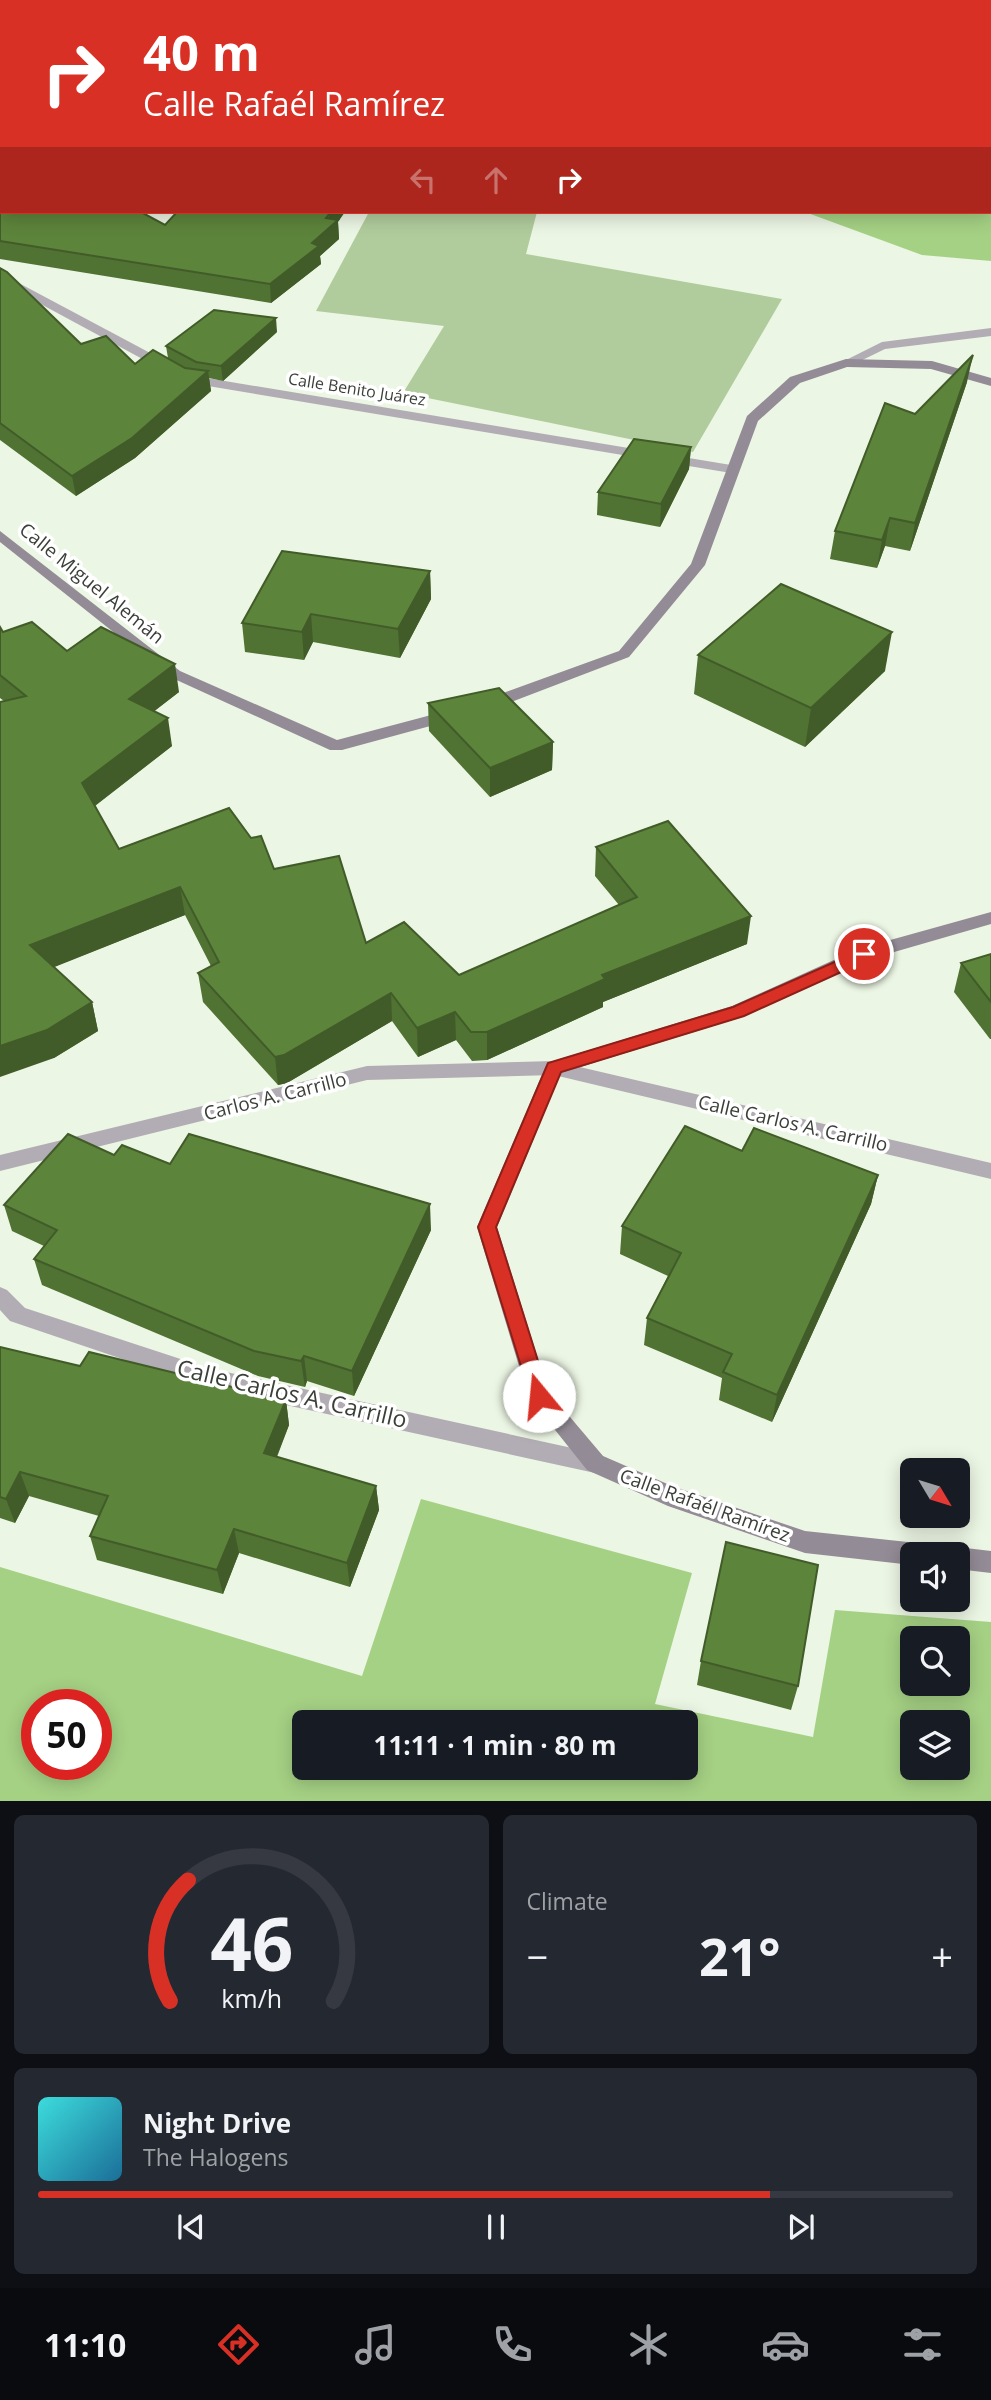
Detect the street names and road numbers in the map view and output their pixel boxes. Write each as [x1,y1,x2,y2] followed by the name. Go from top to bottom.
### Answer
[287,367,427,411] street label: Calle Benito Juárez
[14,516,170,650] street label: Calle Miguel Alemán
[201,1066,349,1126] street label: Carlos A. Carrillo
[696,1089,890,1157] street label: Calle Carlos A. Carrillo
[174,1351,410,1435] street label: Calle Carlos A. Carrillo
[616,1462,794,1548] street label: Calle Rafaél Ramírez

